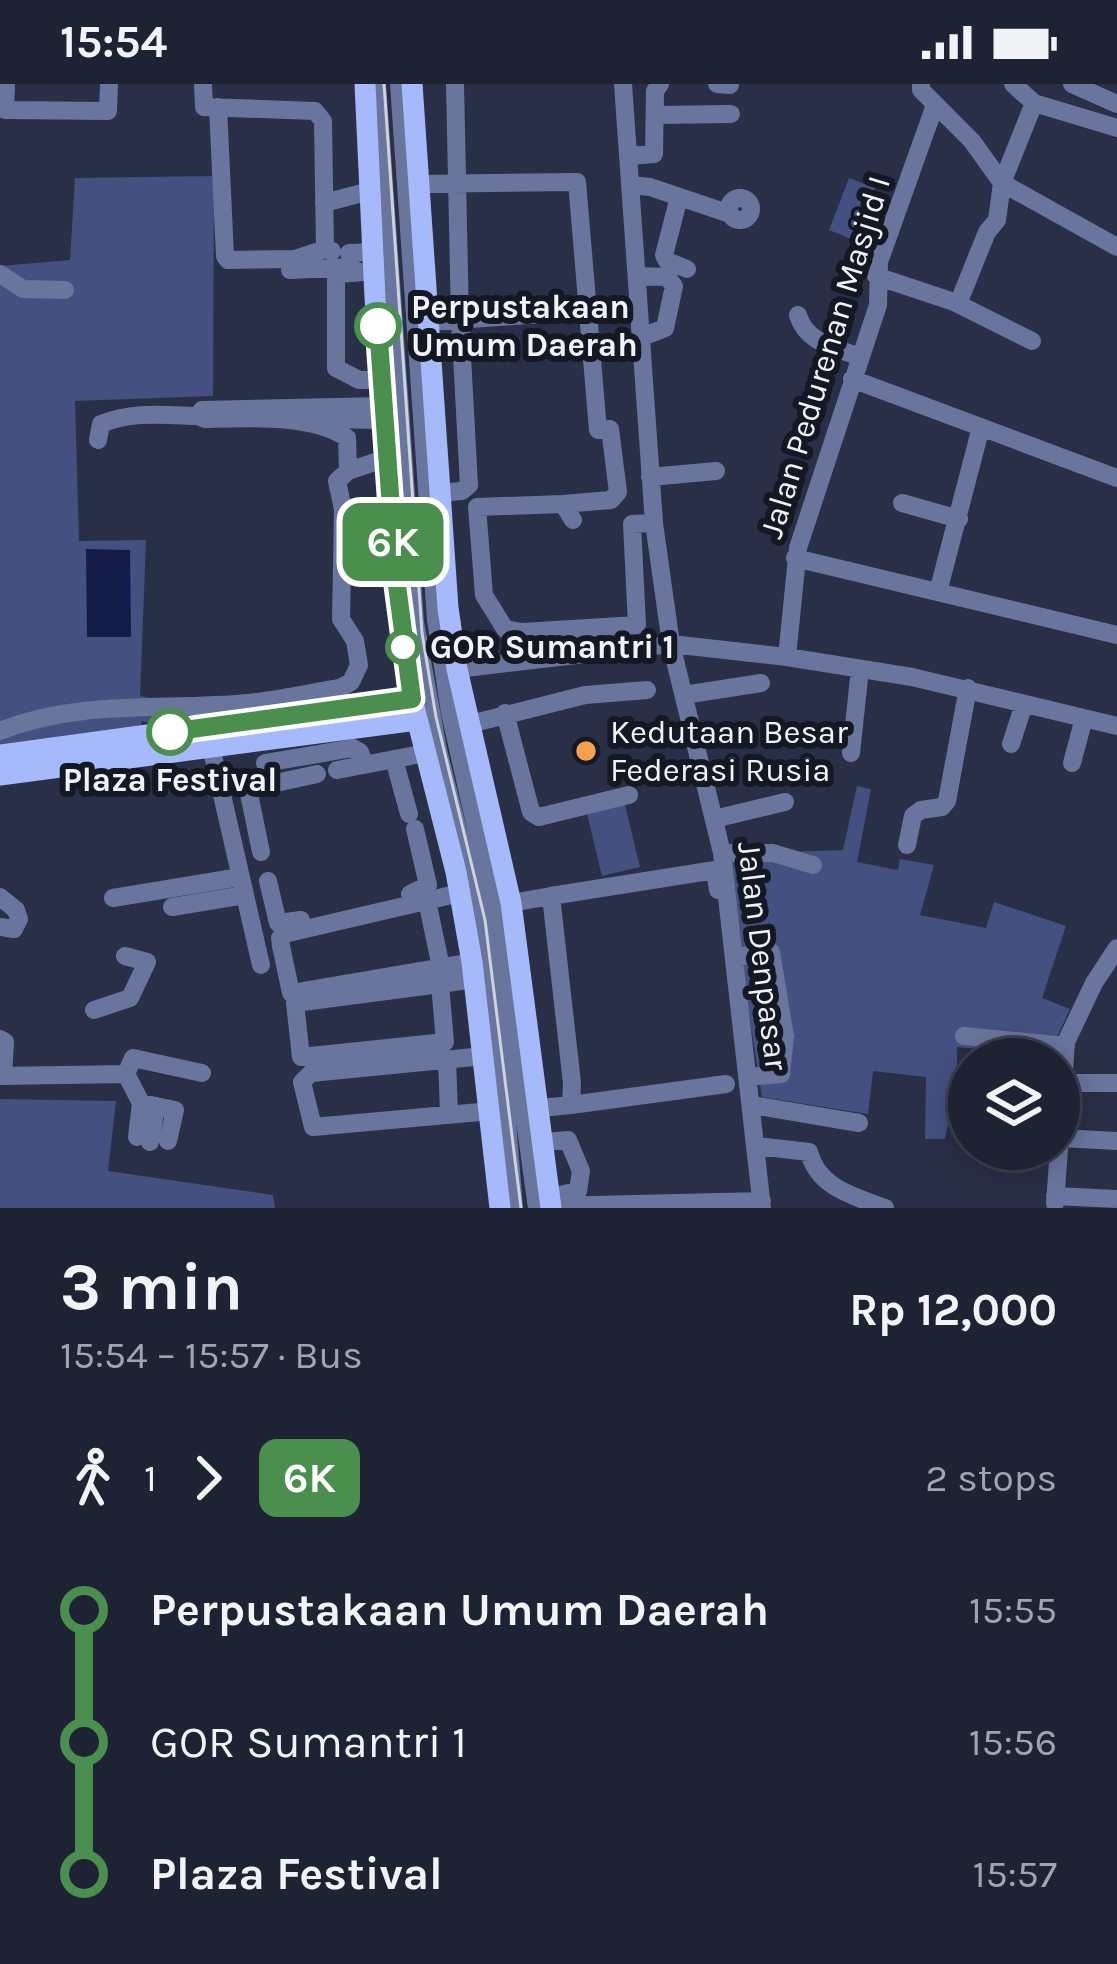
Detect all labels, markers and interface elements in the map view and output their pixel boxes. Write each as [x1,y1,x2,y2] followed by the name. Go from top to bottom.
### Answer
[60,16,167,68] text: 15:54
[752,171,898,543] street label: Jalan Pedurenan Masjid I
[411,288,638,364] place label: Perpustakaan Umum Daerah
[356,304,400,348] marker: Perpustakaan Umum Daerah
[339,503,447,581] line badge: 6K
[367,517,419,567] text: 6K
[430,628,674,666] place label: GOR Sumantri 1
[387,631,419,663] marker: GOR Sumantri 1
[148,710,192,754] marker: Plaza Festival
[610,713,848,789] place label: Kedutaan Besar Federasi Rusia
[573,738,599,764] marker: Kedutaan Besar Federasi Rusia
[63,761,277,799] place label: Plaza Festival
[730,839,796,1073] street label: Jalan Denpasar
[948,1038,1080,1170] map controls
[948,1038,1080,1170] button: layers
[60,1248,243,1326] text: 3 min
[849,1284,1057,1336] text: Rp 12,000
[60,1332,363,1378] text: 15:54 – 15:57 · Bus
[60,1445,126,1511] icon: walk
[175,1445,241,1511] icon: forward
[283,1453,336,1503] text: 6K
[144,1455,157,1501] text: 1
[925,1455,1057,1501] text: 2 stops
[150,1584,769,1636] text: Perpustakaan Umum Daerah
[969,1587,1057,1633] text: 15:55
[150,1716,467,1768] text: GOR Sumantri 1
[969,1719,1057,1765] text: 15:56
[150,1848,443,1900] text: Plaza Festival
[973,1851,1057,1897] text: 15:57

